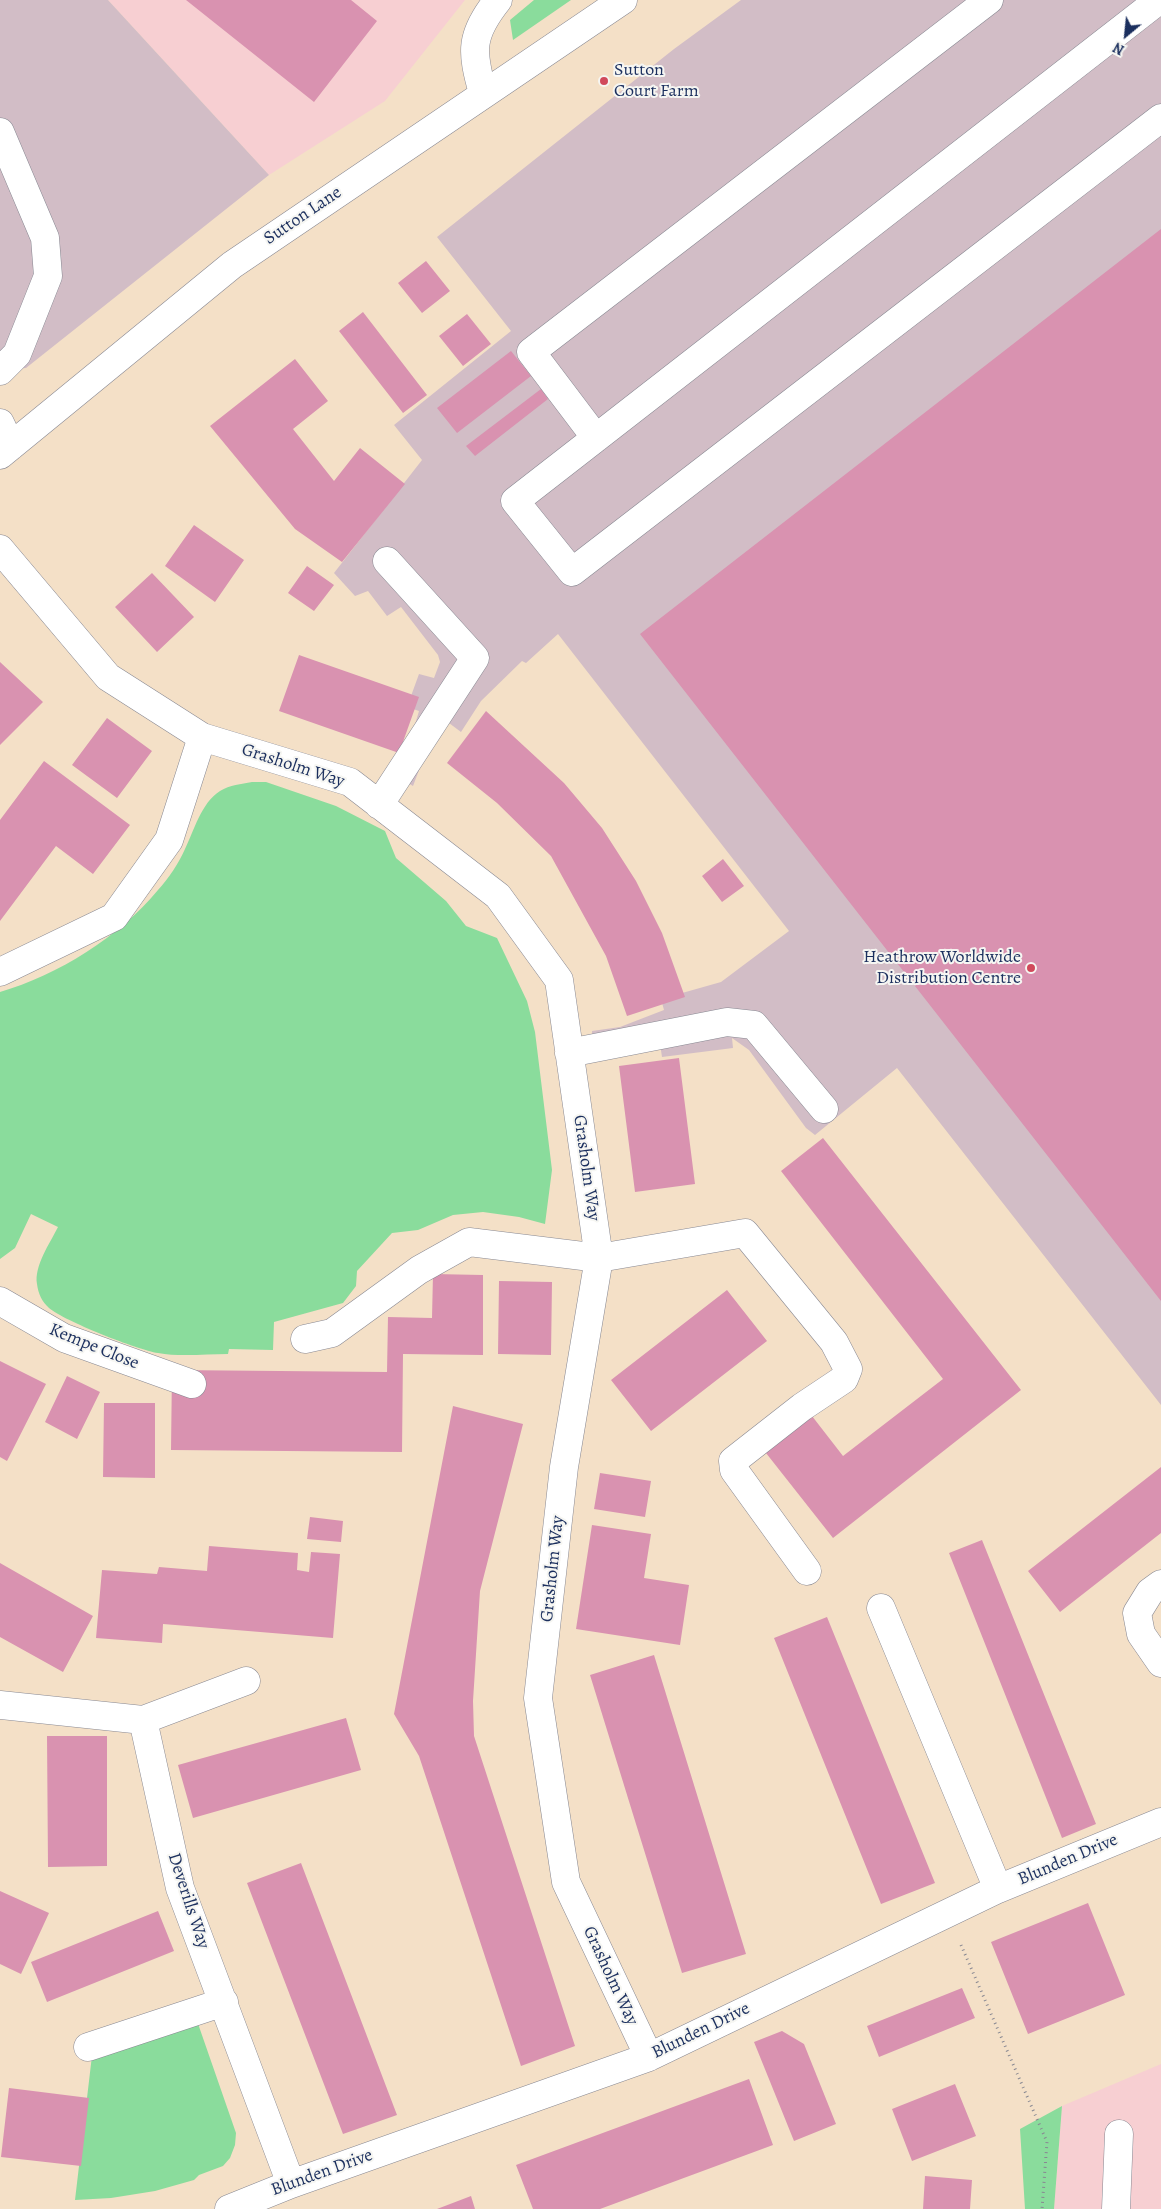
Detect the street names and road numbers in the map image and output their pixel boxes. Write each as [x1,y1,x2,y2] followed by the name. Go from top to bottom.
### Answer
[260,182,346,250] street label: Sutton Lane
[239,739,347,793] street label: Grasholm Way
[568,1114,604,1222] street label: Grasholm Way
[46,1319,142,1375] street label: Kempe Close
[537,1515,569,1623] street label: Grasholm Way
[1015,1829,1121,1891] street label: Blunden Drive
[162,1850,214,1952] street label: Deverills Way
[578,1923,642,2029] street label: Grasholm Way
[648,1998,754,2064] street label: Blunden Drive
[268,2145,376,2201] street label: Blunden Drive

